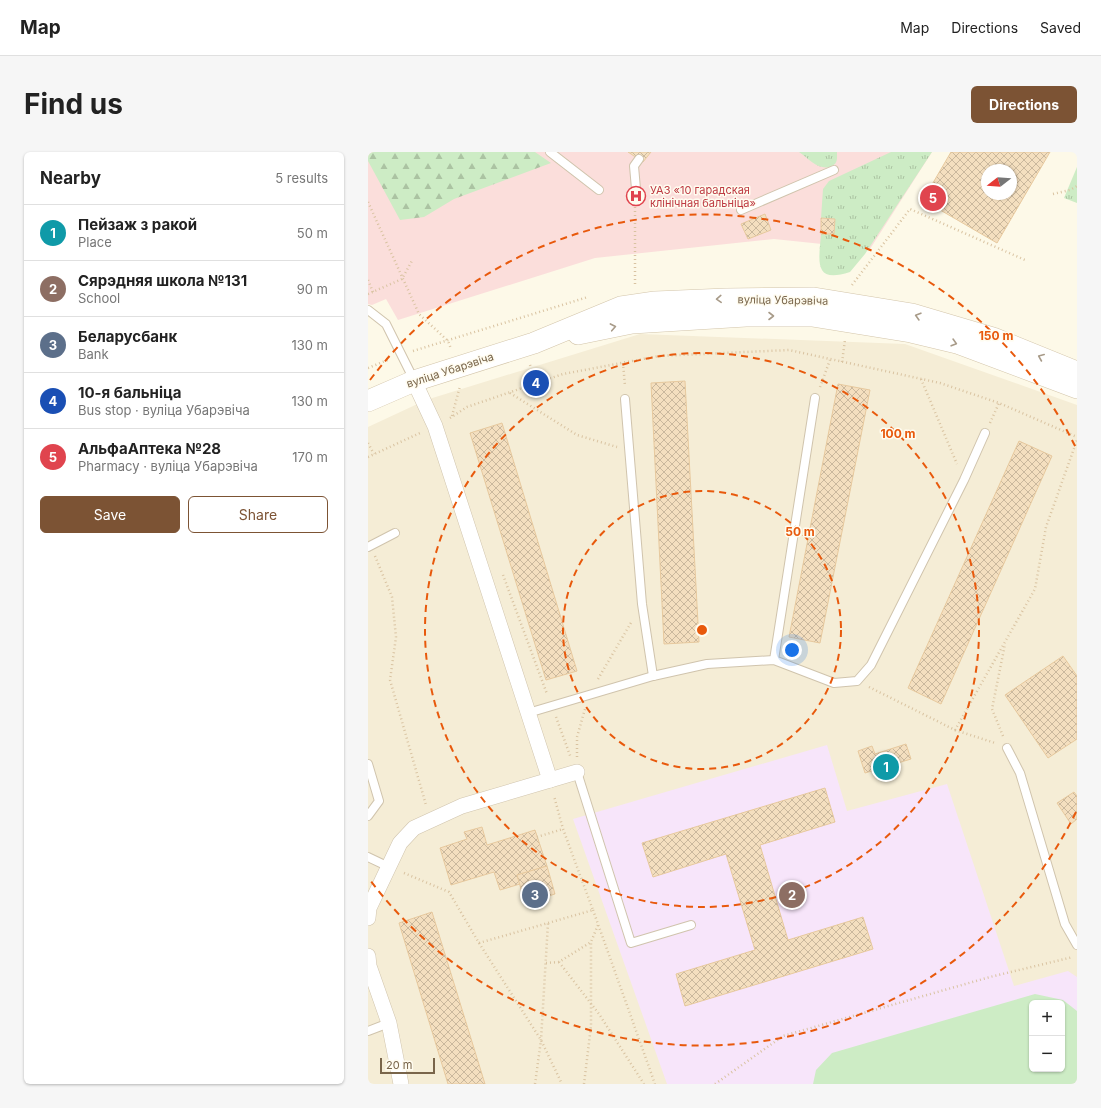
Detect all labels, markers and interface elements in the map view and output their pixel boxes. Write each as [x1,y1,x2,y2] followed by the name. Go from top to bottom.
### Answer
[20,16,61,39] text: Map
[900,19,929,36] text: Map
[951,19,1018,36] text: Directions
[1040,19,1081,36] text: Saved
[971,86,1077,123] button: Directions
[24,87,123,121] text: Find us
[981,164,1017,200] north arrow
[40,168,101,188] text: Nearby
[275,170,328,186] text: 5 results
[650,183,756,210] place label: УАЗ «10 гарадская клінічная бальніца»
[920,183,946,213] pin: 5
[625,185,647,207] hospital icon: УАЗ «10 гарадская клінічная бальніца»
[78,215,197,234] text: Пейзаж з ракой
[50,225,56,241] text: 1
[297,225,328,241] text: 50 m
[78,234,112,250] text: Place
[78,271,247,290] text: Сярэдняя школа №131
[49,281,57,297] text: 2
[297,281,328,297] text: 90 m
[78,290,120,306] text: School
[738,292,828,308] street label: вуліца Убарэвіча
[716,295,722,303] one-way arrow
[768,312,774,320] one-way arrow
[914,312,921,321] one-way arrow
[610,323,617,331] one-way arrow
[78,327,177,346] text: Беларусбанк
[979,328,1013,343] text: 150 m
[49,337,57,353] text: 3
[291,337,328,353] text: 130 m
[951,338,958,347] one-way arrow
[78,346,109,362] text: Bank
[405,349,495,391] street label: вуліца Убарэвіча
[1038,353,1045,361] one-way arrow
[523,368,549,398] pin: 4
[78,383,182,402] text: 10-я бальніца
[49,393,57,409] text: 4
[291,393,328,409] text: 130 m
[78,402,250,418] text: Bus stop · вуліца Убарэвіча
[880,426,916,441] text: 100 m
[78,439,221,458] text: АльфаАптека №28
[49,449,57,465] text: 5
[292,449,328,465] text: 170 m
[78,458,258,474] text: Pharmacy · вуліца Убарэвіча
[40,496,180,533] button: Save
[188,496,328,533] button: Share
[785,524,815,539] text: 50 m
[695,623,709,637] centre of rings
[782,640,802,660] your location
[873,752,899,782] pin: 1
[522,880,548,910] pin: 3
[779,880,805,910] pin: 2
[1029,1000,1065,1072] map controls
[1029,1000,1065,1036] button: +
[1029,1036,1065,1072] button: −
[380,1056,435,1075] scale bar
[386,1058,412,1072] text: 20 m

